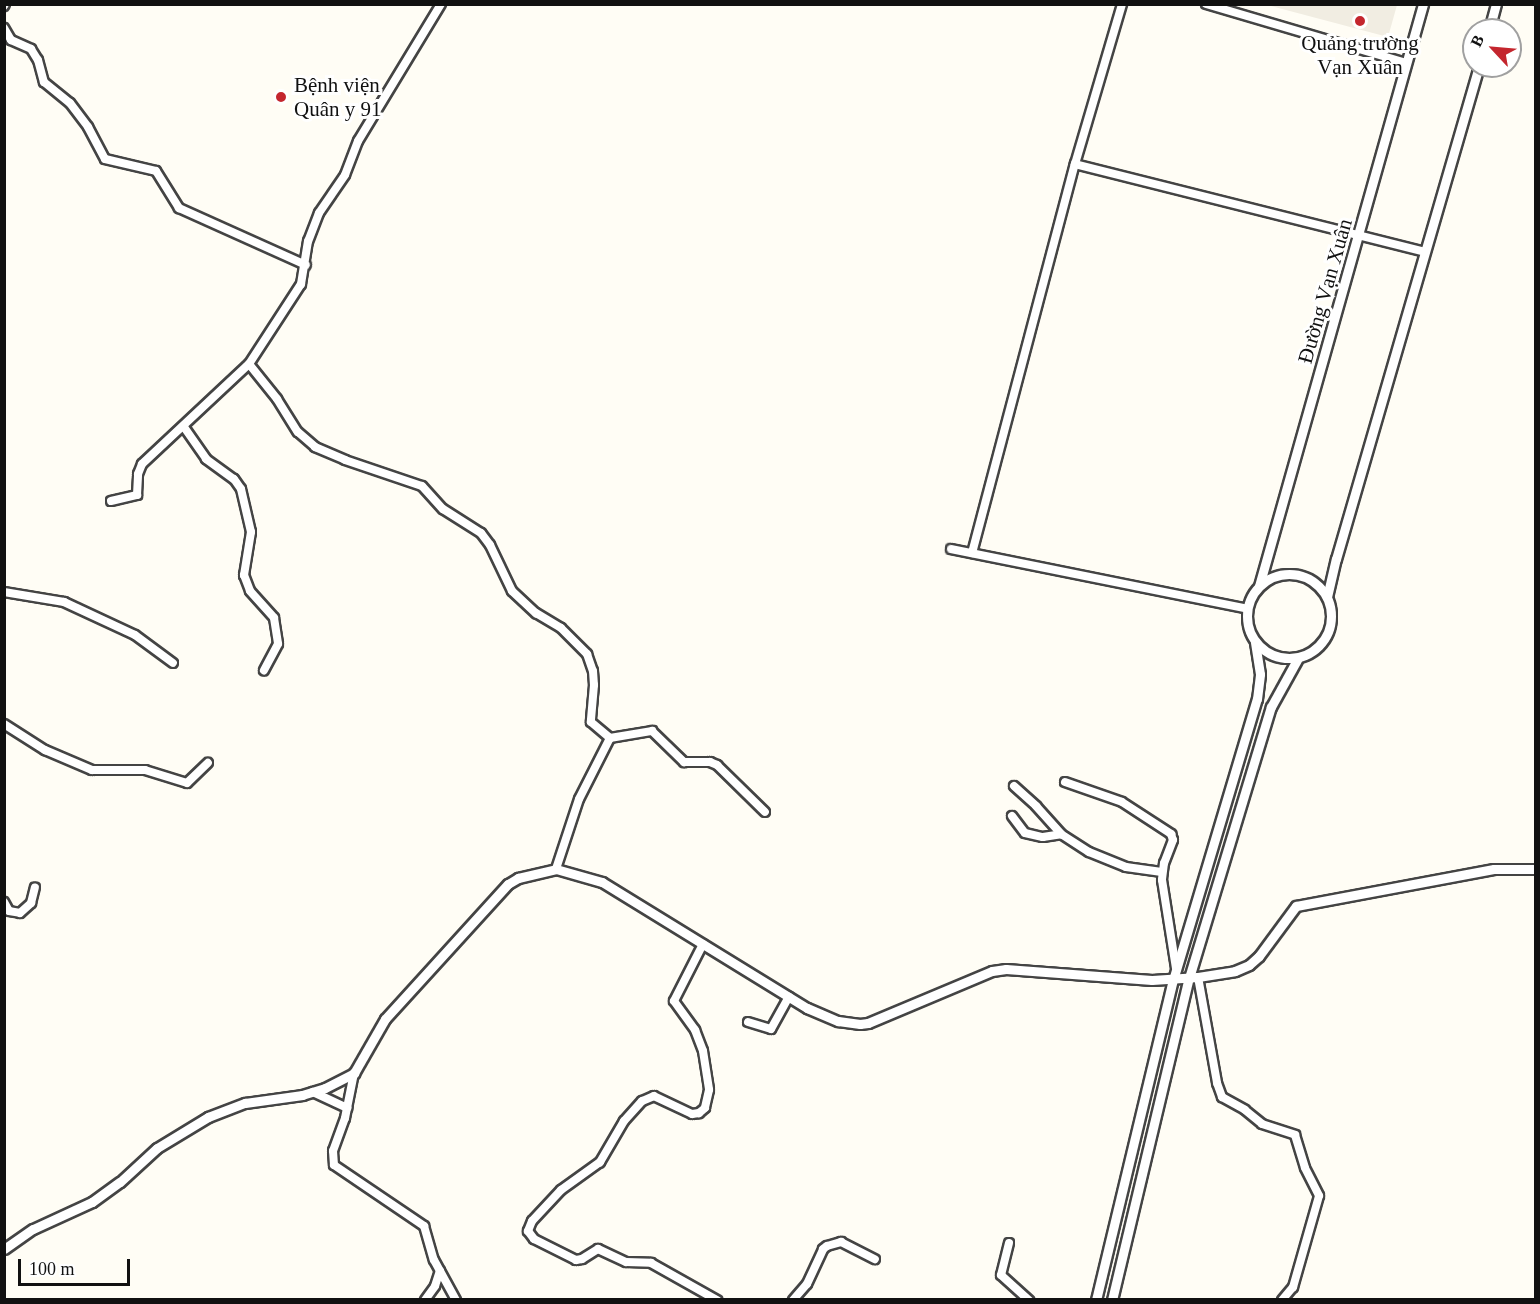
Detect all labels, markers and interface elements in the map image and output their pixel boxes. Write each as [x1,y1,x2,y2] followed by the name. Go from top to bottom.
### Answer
[1353,14,1367,28] marker: Quảng trường Vạn Xuân
[1462,18,1522,78] north arrow
[1301,30,1419,80] place label: Quảng trường Vạn Xuân
[1467,32,1487,49] text: B
[294,72,381,122] place label: Bệnh viện Quân y 91
[272,88,290,106] marker: Bệnh viện Quân y 91
[1292,216,1358,366] street label: Đường Vạn Xuân
[21,1247,134,1285] scale bar
[29,1259,75,1279] text: 100 m

